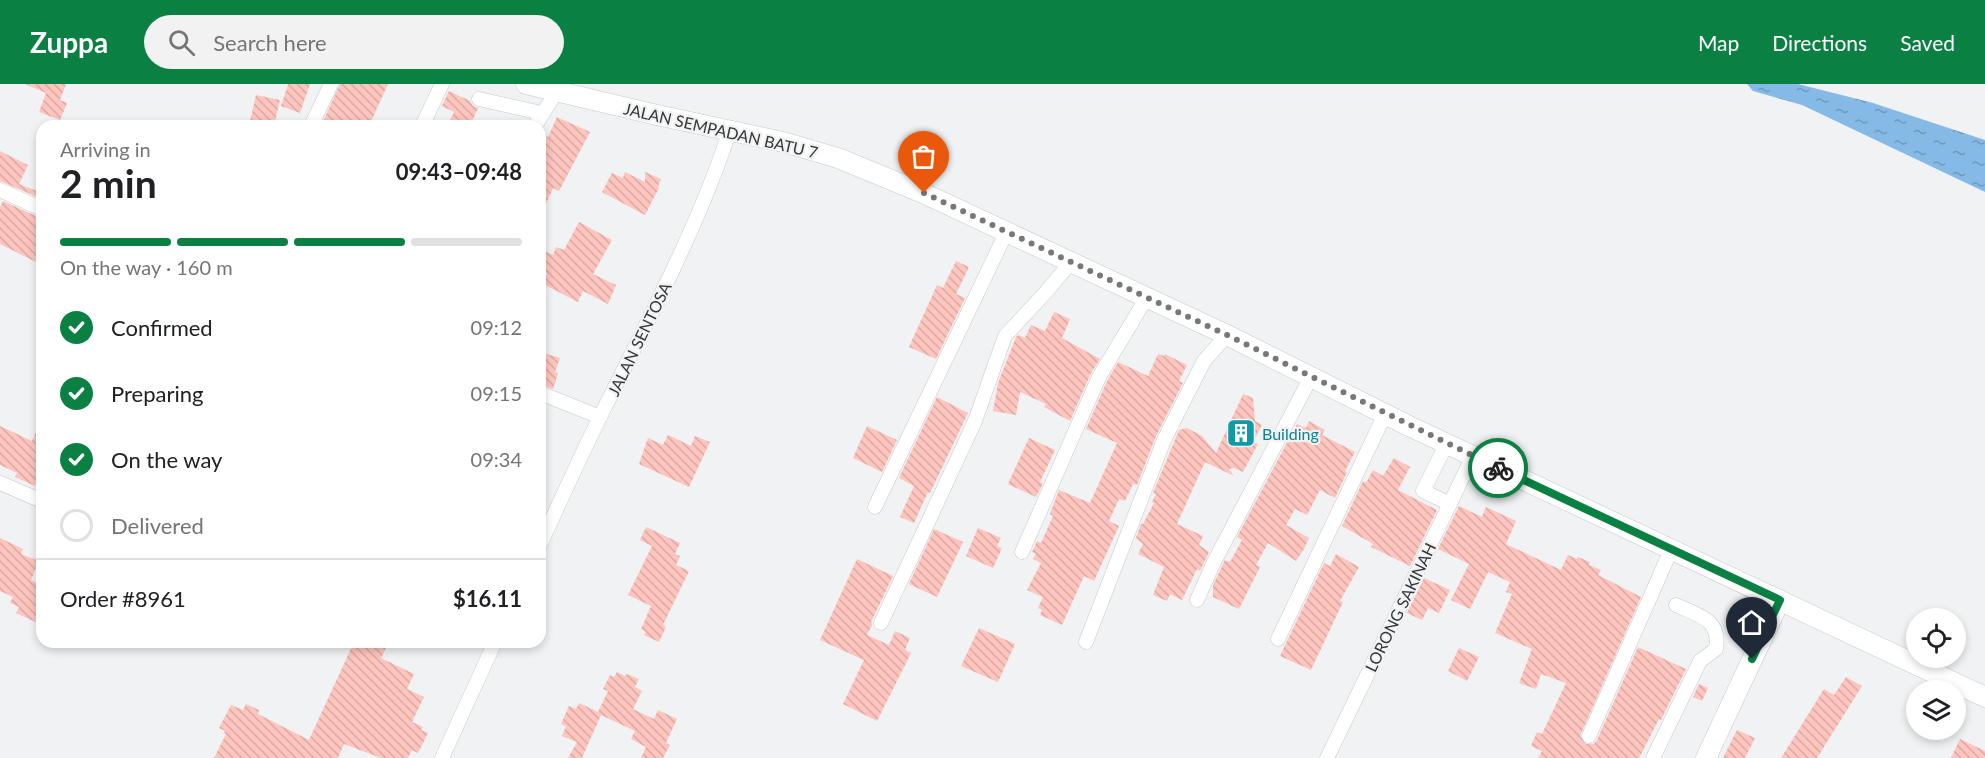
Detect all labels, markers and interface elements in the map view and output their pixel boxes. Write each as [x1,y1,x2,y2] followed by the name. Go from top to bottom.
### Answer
[144,15,564,69] search box
[30,25,108,59] text: Zuppa
[165,26,198,59] icon: search
[213,29,327,56] text: Search here
[1698,30,1739,55] text: Map
[1772,30,1867,55] text: Directions
[1900,30,1955,55] text: Saved
[622,98,820,162] street label: JALAN SEMPADAN BATU 7
[898,131,949,193] pin
[60,137,151,161] text: Arriving in
[907,140,940,173] icon: bag
[396,158,522,185] text: 09:43–09:48
[60,160,157,206] text: 2 min
[60,255,233,279] text: On the way · 160 m
[603,279,675,399] street label: JALAN SENTOSA
[60,311,93,344] icon: check
[111,314,213,341] text: Confirmed
[471,315,522,339] text: 09:12
[60,377,93,410] icon: check
[111,380,203,407] text: Preparing
[471,381,522,405] text: 09:15
[1225,417,1257,449] building icon: Building
[1262,424,1319,443] place label: Building
[1468,438,1528,498] courier
[60,443,93,476] icon: check
[111,446,222,473] text: On the way
[471,447,522,471] text: 09:34
[1482,452,1515,485] icon: bike
[111,512,204,539] text: Delivered
[1361,540,1439,674] street label: LORONG SAKINAH
[60,585,186,612] text: Order #8961
[453,585,522,612] text: $16.11
[1726,597,1777,659] pin
[1735,606,1768,639] icon: home
[1906,608,1966,740] map controls
[1906,608,1966,668] button: locate
[1906,680,1966,740] button: layers

